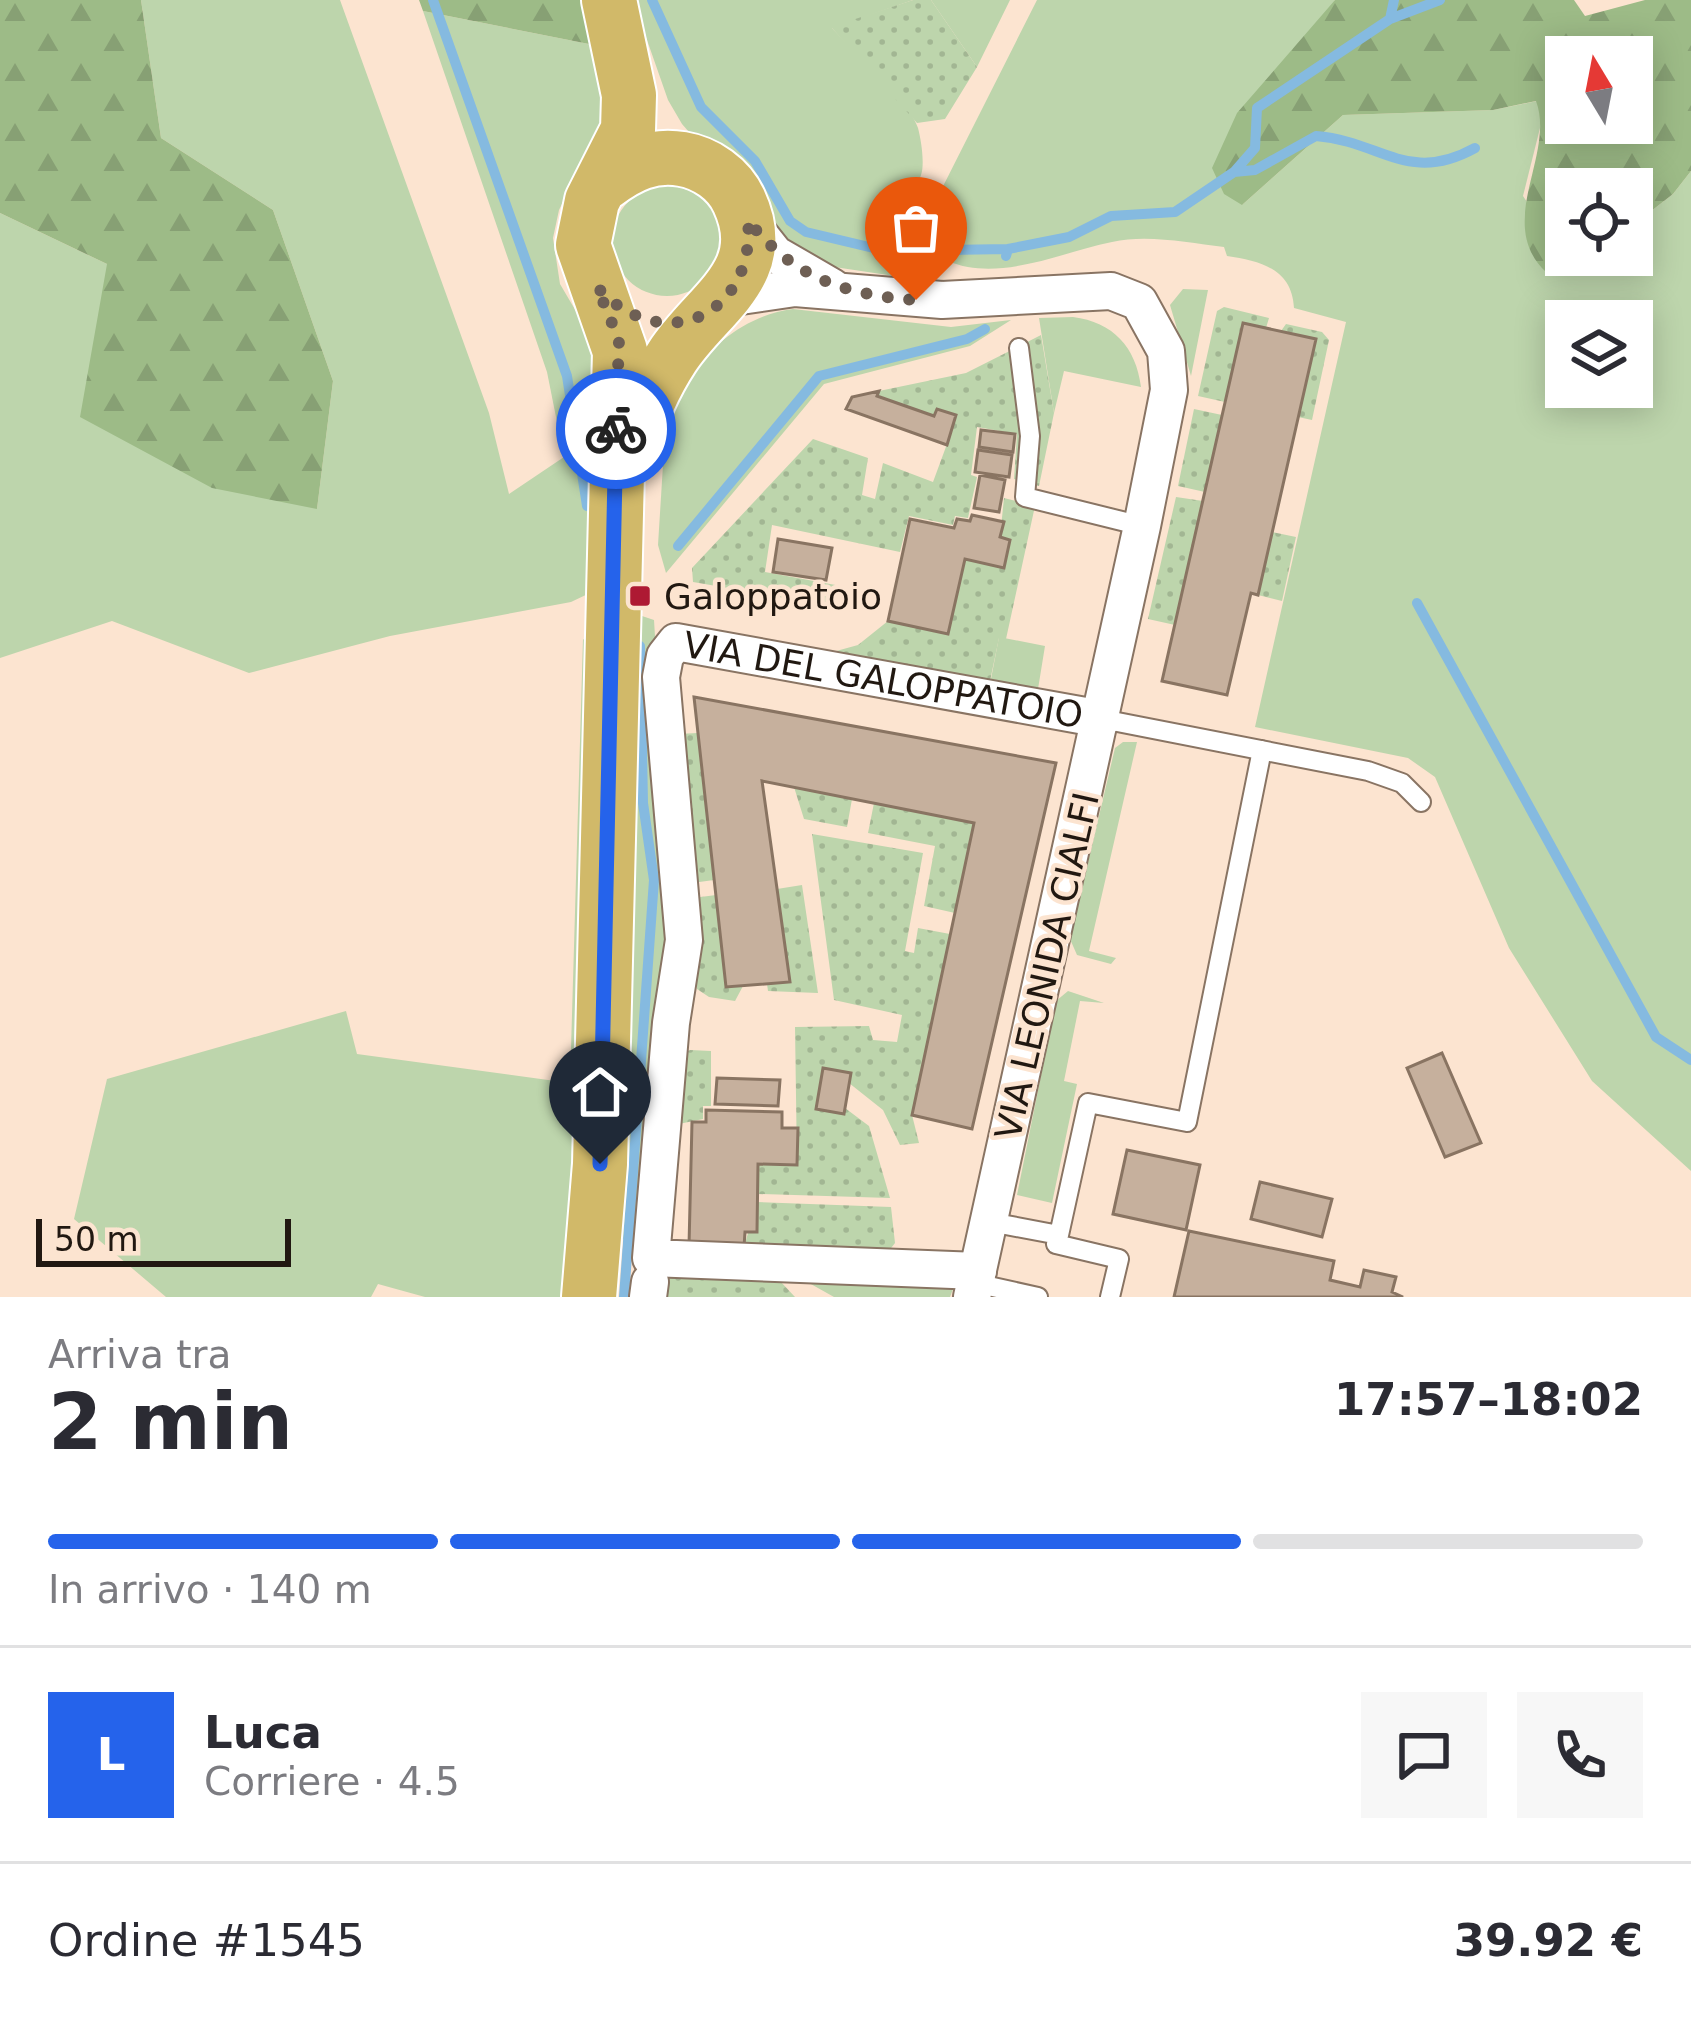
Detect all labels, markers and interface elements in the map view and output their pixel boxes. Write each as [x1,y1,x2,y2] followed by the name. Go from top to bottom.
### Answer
[1545,36,1653,144] north arrow
[1545,36,1653,408] map controls
[1545,168,1653,276] button: locate
[865,177,967,300] pin
[883,195,949,261] icon: bag
[1545,300,1653,408] button: layers
[556,369,676,489] courier
[583,396,649,462] icon: bike
[664,576,882,617] place label: Galoppatoio
[627,583,653,609] marker: Galoppatoio
[680,623,1086,736] street label: VIA DEL GALOPPATOIO
[987,788,1107,1144] street label: VIA LEONIDA CIALFI
[549,1041,651,1164] pin
[567,1059,633,1125] icon: home
[36,1213,291,1266] scale bar
[54,1220,139,1259] text: 50 m
[48,1332,232,1377] text: Arriva tra
[1334,1373,1643,1426] text: 17:57–18:02
[48,1377,293,1467] text: 2 min
[48,1567,372,1612] text: In arrivo · 140 m
[1361,1692,1487,1818] button: chat
[1517,1692,1643,1818] button: phone
[204,1706,322,1759] text: Luca
[97,1728,125,1781] text: L
[204,1759,460,1804] text: Corriere · 4.5
[48,1914,365,1967] text: Ordine #1545
[1454,1914,1643,1967] text: 39.92 €

